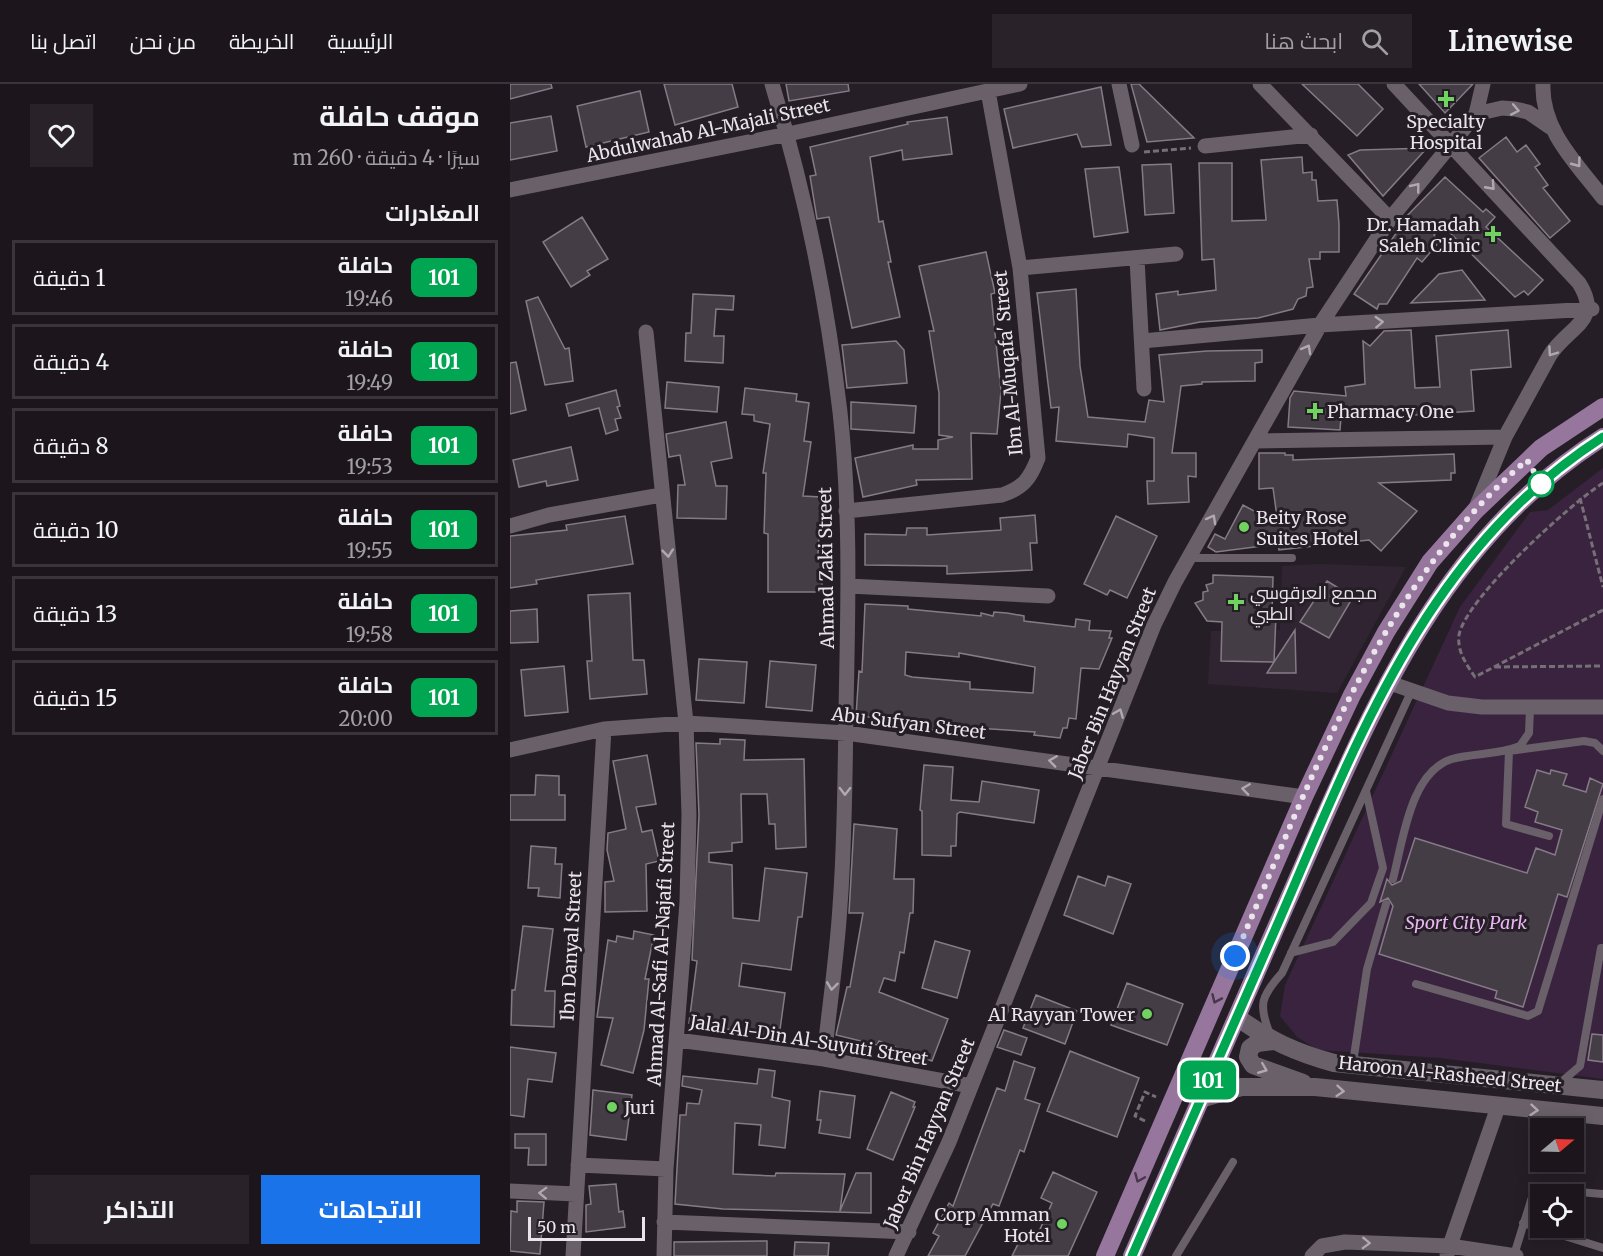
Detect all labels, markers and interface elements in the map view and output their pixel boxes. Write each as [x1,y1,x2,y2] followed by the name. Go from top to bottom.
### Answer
[992,14,1412,68] search box
[1448,23,1573,59] text: Linewise
[1358,25,1391,58] icon: search
[1264,27,1343,55] text: ابحث هنا
[30,28,97,55] text: اتصل بنا
[130,28,196,55] text: من نحن
[229,28,294,55] text: الخريطة
[327,28,393,55] text: الرئيسية
[1437,90,1455,108] marker: Specialty Hospital
[583,93,832,167] street label: Abdulwahab Al-Majali Street
[319,98,480,134] text: موقف حافلة
[1510,103,1520,116] one-way arrow
[30,104,93,167] button: heart
[1406,110,1486,154] place label: Specialty Hospital
[293,145,480,170] text: سيرًا · 4 دقيقة · 260 m
[1569,156,1580,167] one-way arrow
[1484,180,1495,190] one-way arrow
[1409,183,1420,194] one-way arrow
[385,199,480,227] text: المغادرات
[1367,213,1480,257] place label: Dr. Hamadah Saleh Clinic
[1484,225,1502,243] marker: Dr. Hamadah Saleh Clinic
[338,251,393,279] text: حافلة
[33,264,105,292] text: 1 دقيقة
[428,264,460,291] text: 101
[988,269,1028,457] street label: Ibn Al-Muqafa' Street
[345,286,393,311] text: 19:46
[1374,316,1383,329] one-way arrow
[338,335,393,363] text: حافلة
[1300,345,1311,355] one-way arrow
[1548,345,1559,356] one-way arrow
[33,348,109,376] text: 4 دقيقة
[428,348,460,375] text: 101
[346,370,393,395] text: 19:49
[1327,400,1454,423] place label: Pharmacy One
[1308,404,1322,418] marker: Pharmacy One
[338,419,393,447] text: حافلة
[33,432,109,460] text: 8 دقيقة
[428,432,460,459] text: 101
[347,454,393,479] text: 19:53
[1528,471,1554,497] unlabelled marker
[813,487,839,650] street label: Ahmad Zaki Street
[338,503,393,531] text: حافلة
[1256,506,1359,550] place label: Beity Rose Suites Hotel
[1205,514,1216,525] one-way arrow
[33,516,119,544] text: 10 دقيقة
[428,516,460,543] text: 101
[1237,520,1251,534] marker: Beity Rose Suites Hotel
[347,538,393,563] text: 19:55
[661,548,674,558] one-way arrow
[1250,581,1377,628] place label: مجمع العرقوسي الطبي
[1063,584,1161,783] street label: Jaber Bin Hayyan Street
[338,587,393,615] text: حافلة
[1227,593,1245,611] marker: مجمع العرقوسي الطبي
[33,600,117,628] text: 13 دقيقة
[428,600,460,627] text: 101
[346,622,393,647] text: 19:58
[338,671,393,699] text: حافلة
[33,684,118,712] text: 15 دقيقة
[428,684,460,711] text: 101
[829,702,988,744] street label: Abu Sufyan Street
[338,706,393,731] text: 20:00
[1112,708,1124,719] one-way arrow
[1048,756,1057,768] one-way arrow
[1241,783,1251,795] one-way arrow
[839,787,851,796] one-way arrow
[643,821,679,1088] street label: Ahmad Al-Safi Al-Najafi Street
[556,871,586,1021] street label: Ibn Danyal Street
[1405,911,1527,934] park label: Sport City Park
[1220,941,1250,971] your location
[826,981,839,990] one-way arrow
[1212,993,1224,1004] one-way arrow
[987,1003,1135,1026] place label: Al Rayyan Tower
[1140,1007,1154,1021] marker: Al Rayyan Tower
[687,1010,930,1070] street label: Jalal Al-Din Al-Suyuti Street
[878,1034,980,1233] street label: Jaber Bin Hayyan Street
[1337,1051,1563,1097] street label: Haroon Al-Rasheed Street
[1174,1060,1242,1100] line badge: 101
[1257,1062,1268,1074] one-way arrow
[1192,1067,1224,1094] text: 101
[1336,1084,1345,1097] one-way arrow
[623,1096,655,1119] place label: Juri
[605,1100,619,1114] marker: Juri
[1530,1103,1539,1116] one-way arrow
[1530,1118,1584,1172] north arrow
[1530,1118,1584,1238] map controls
[1134,1172,1146,1183] one-way arrow
[30,1175,249,1244] button: التذاكر
[261,1175,480,1244] button: الاتجاهات
[1530,1184,1584,1238] button: locate
[538,1186,547,1199] one-way arrow
[935,1203,1050,1247] place label: Corp Amman Hotel
[528,1214,645,1242] scale bar
[537,1217,576,1237] text: 50 m
[1055,1217,1069,1231] marker: Corp Amman Hotel
[1361,1236,1370,1249] one-way arrow

